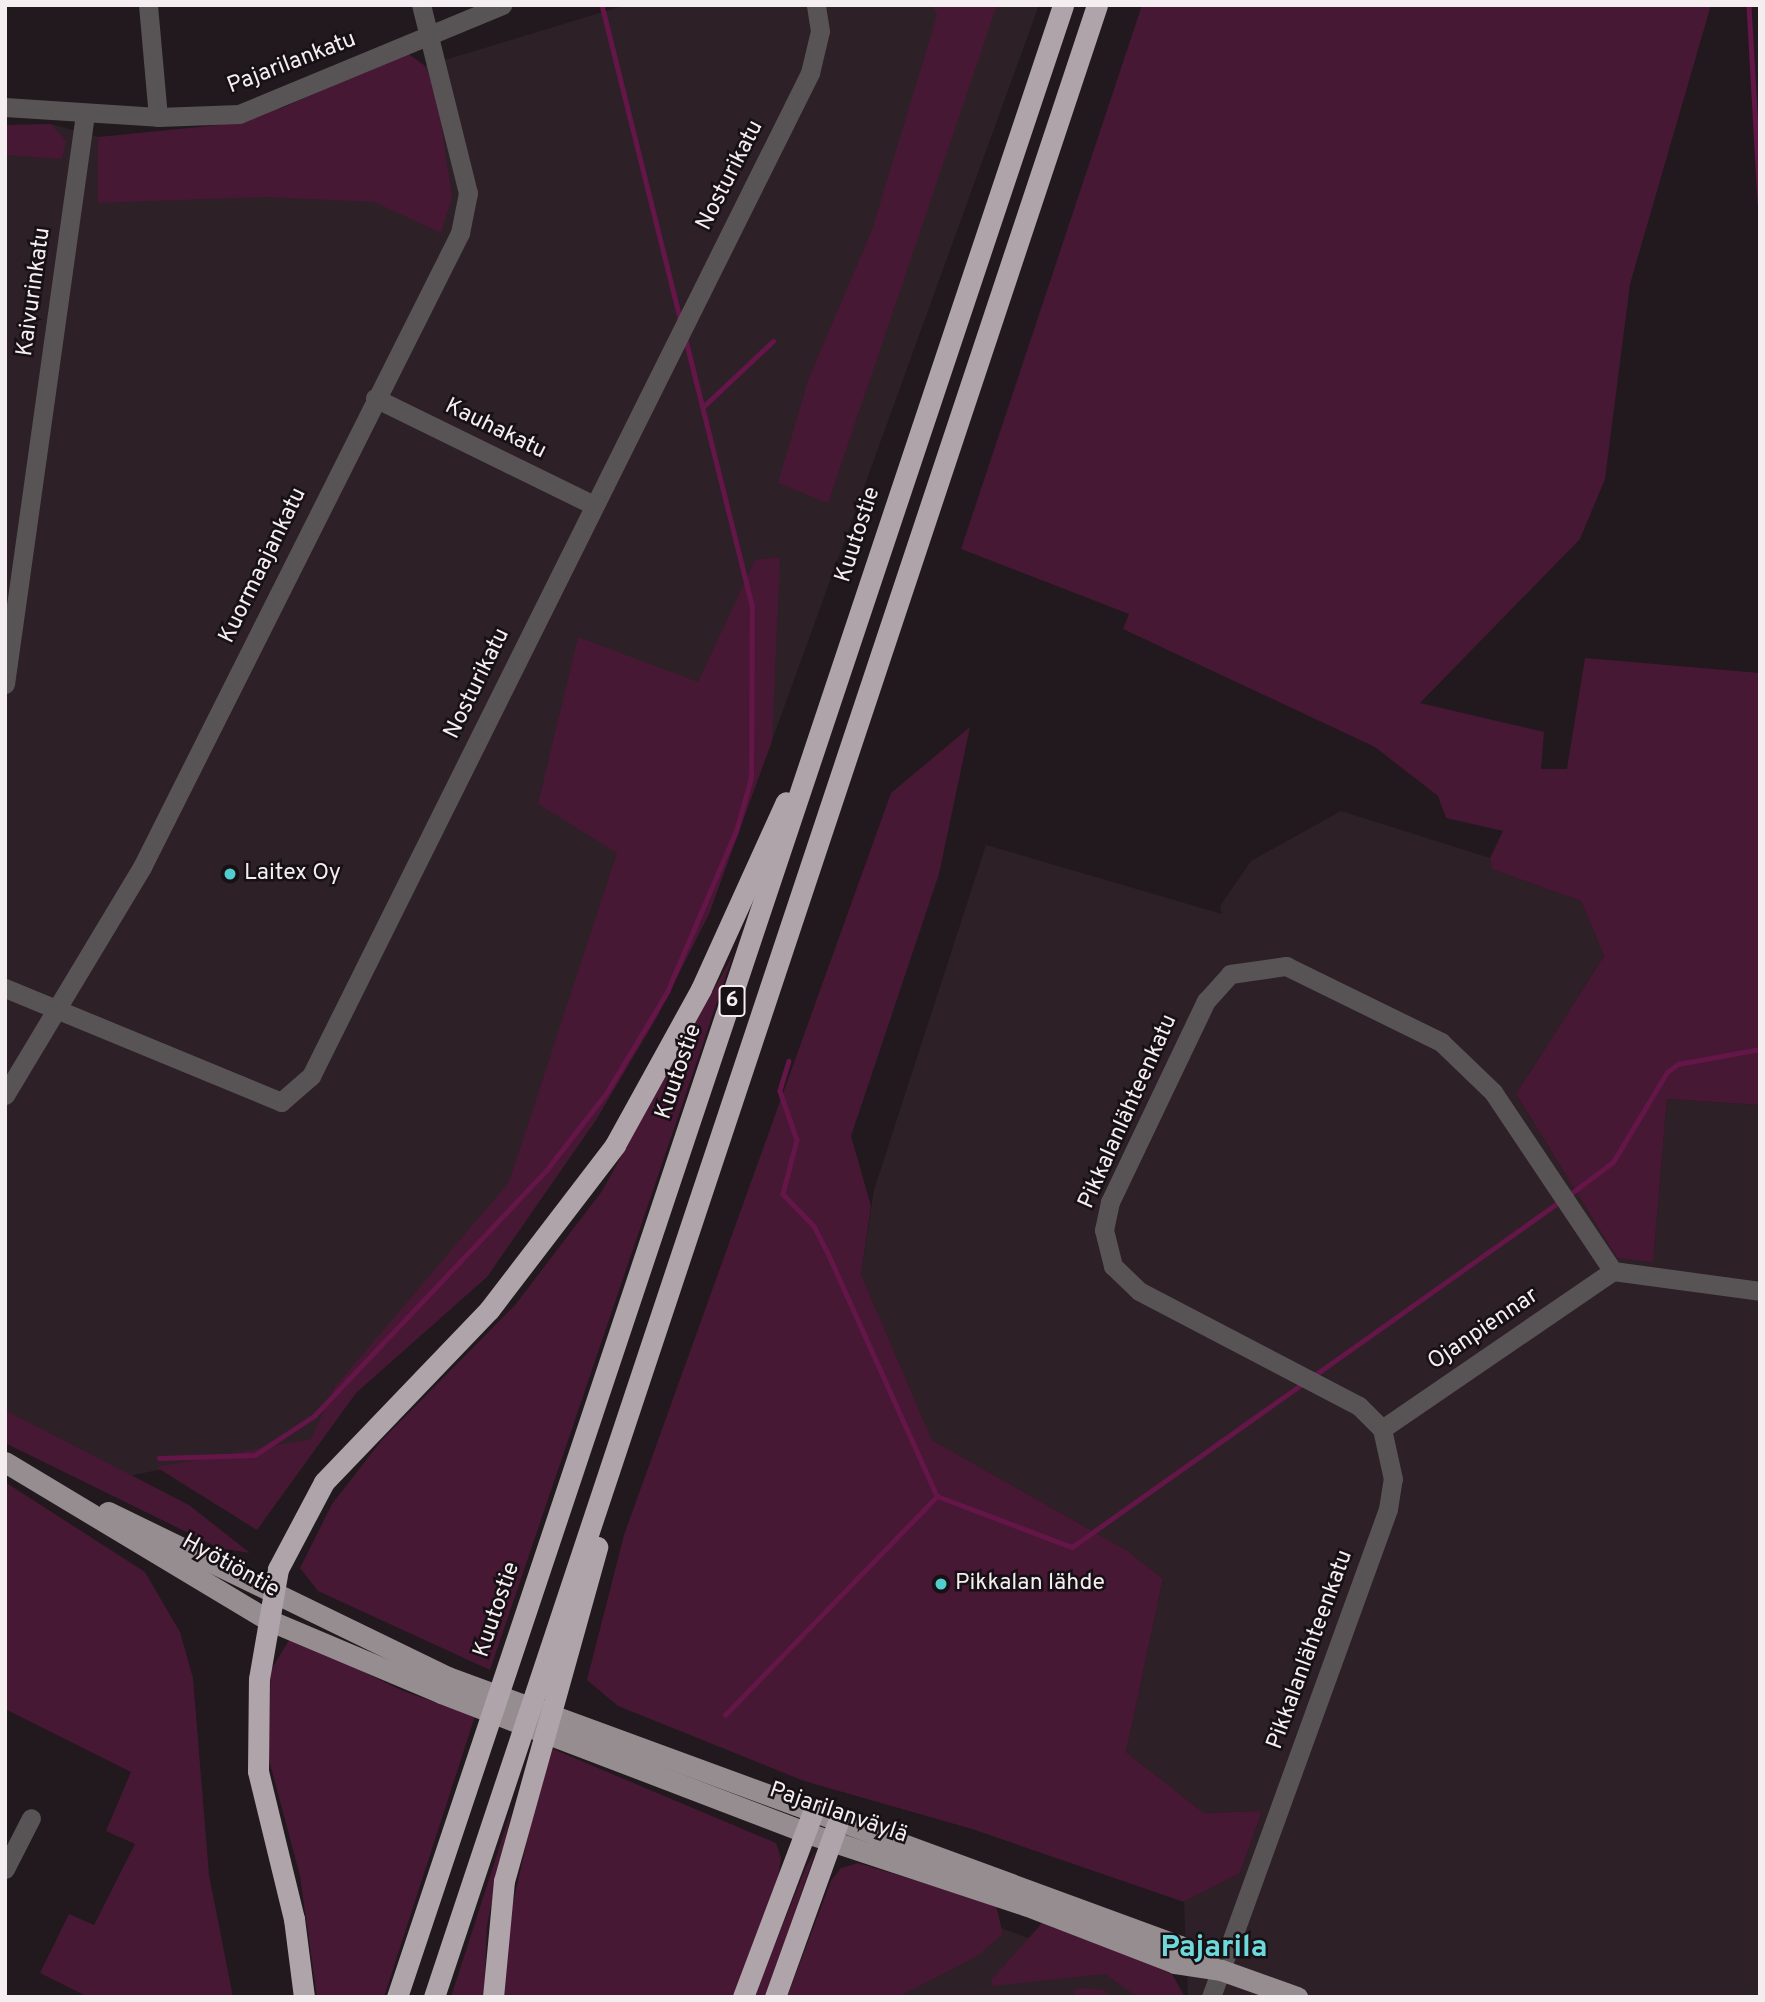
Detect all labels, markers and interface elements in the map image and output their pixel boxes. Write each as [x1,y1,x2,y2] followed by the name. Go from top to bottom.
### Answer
[224,27,360,101] street label: Pajarilankatu
[691,116,771,236] street label: Nosturikatu
[12,226,58,358] street label: Kaivurinkatu
[440,394,550,466] street label: Kauhakatu
[214,484,314,648] street label: Kuormaajankatu
[831,484,887,586] street label: Kuutostie
[439,624,517,744] street label: Nosturikatu
[244,860,341,888] place label: Laitex Oy
[222,866,238,882] marker: Laitex Oy
[718,984,746,1018] road number: 6
[1074,1011,1184,1213] street label: Pikkalanlähteenkatu
[651,1021,709,1123] street label: Kuutostie
[1423,1283,1545,1377] street label: Ojanpiennar
[176,1529,284,1605] street label: Hyötiöntie
[1262,1547,1360,1753] street label: Pikkalanlähteenkatu
[469,1559,527,1661] street label: Kuutostie
[955,1570,1105,1598] place label: Pikkalan lähde
[933,1576,949,1592] marker: Pikkalan lähde
[765,1777,911,1851] street label: Pajarilanväylä
[1161,1931,1267,1967] district label: Pajarila

